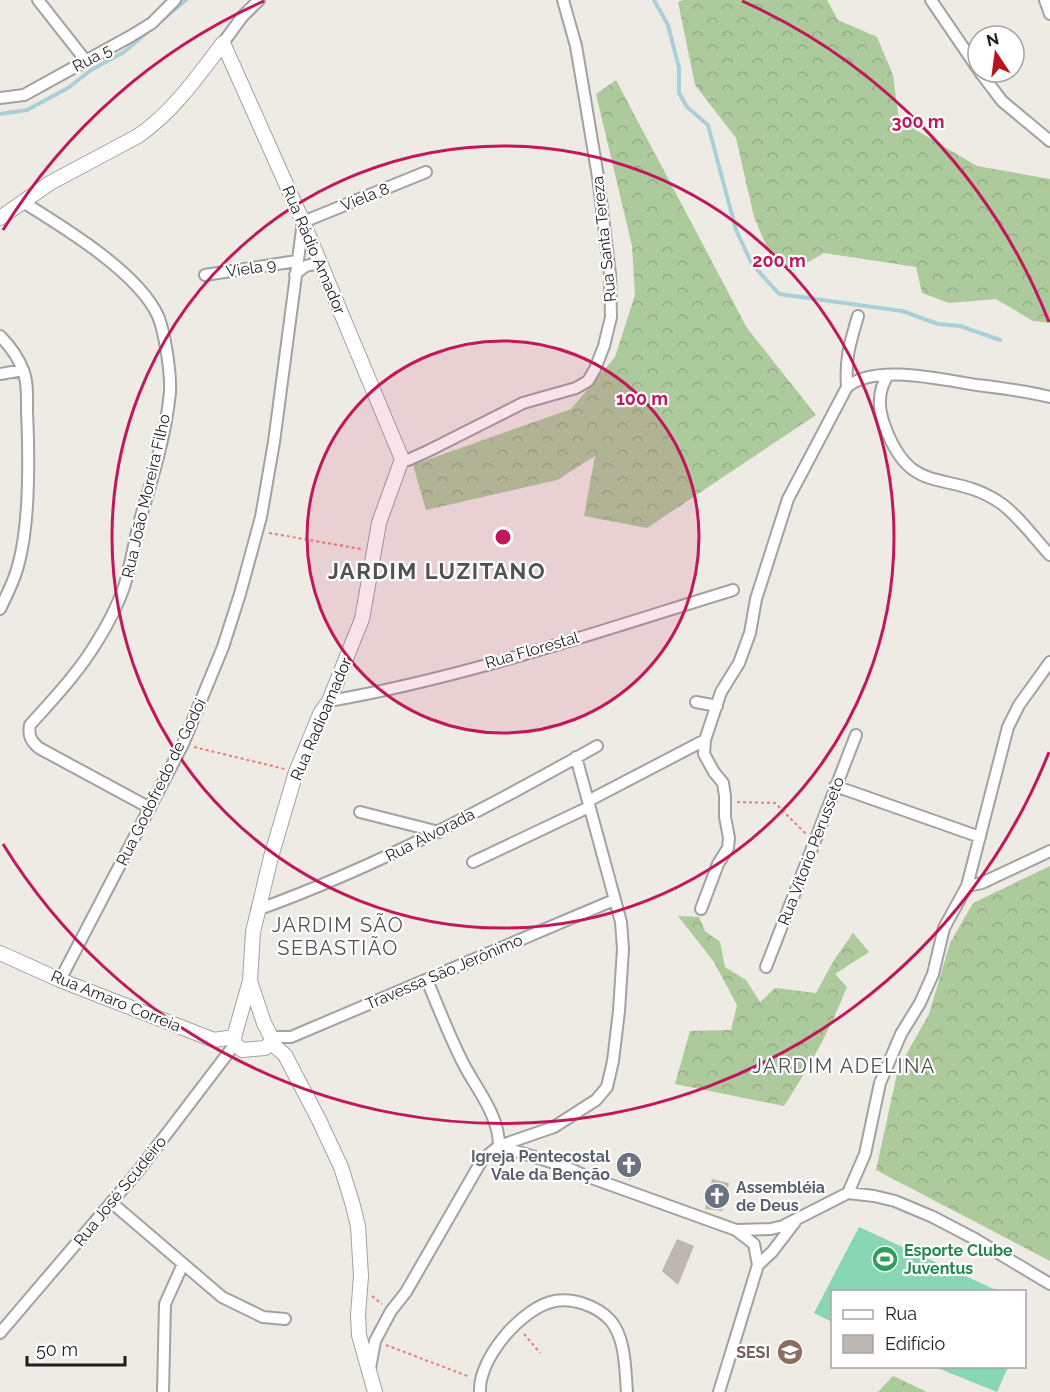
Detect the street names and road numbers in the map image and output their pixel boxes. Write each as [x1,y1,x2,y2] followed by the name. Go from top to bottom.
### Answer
[69,40,115,76] street label: Rua 5
[588,175,620,303] street label: Rua Santa Tereza
[338,179,392,215] street label: Viela 8
[278,183,350,317] street label: Rua Rádio Amador
[225,255,277,281] street label: Viela 9
[118,412,174,580] street label: Rua João Moreira Filho
[483,627,582,672] street label: Rua Florestal
[286,654,356,783] street label: Rua Radioamador
[112,695,210,869] street label: Rua Godofredo de Godoi
[774,774,848,928] street label: Rua Vitorio Perusseto
[382,804,478,866] street label: Rua Alvorada
[363,930,525,1014] street label: Travessa São Jerônimo
[48,966,184,1036] street label: Rua Amaro Correia
[70,1132,170,1250] street label: Rua José Scudeiro

